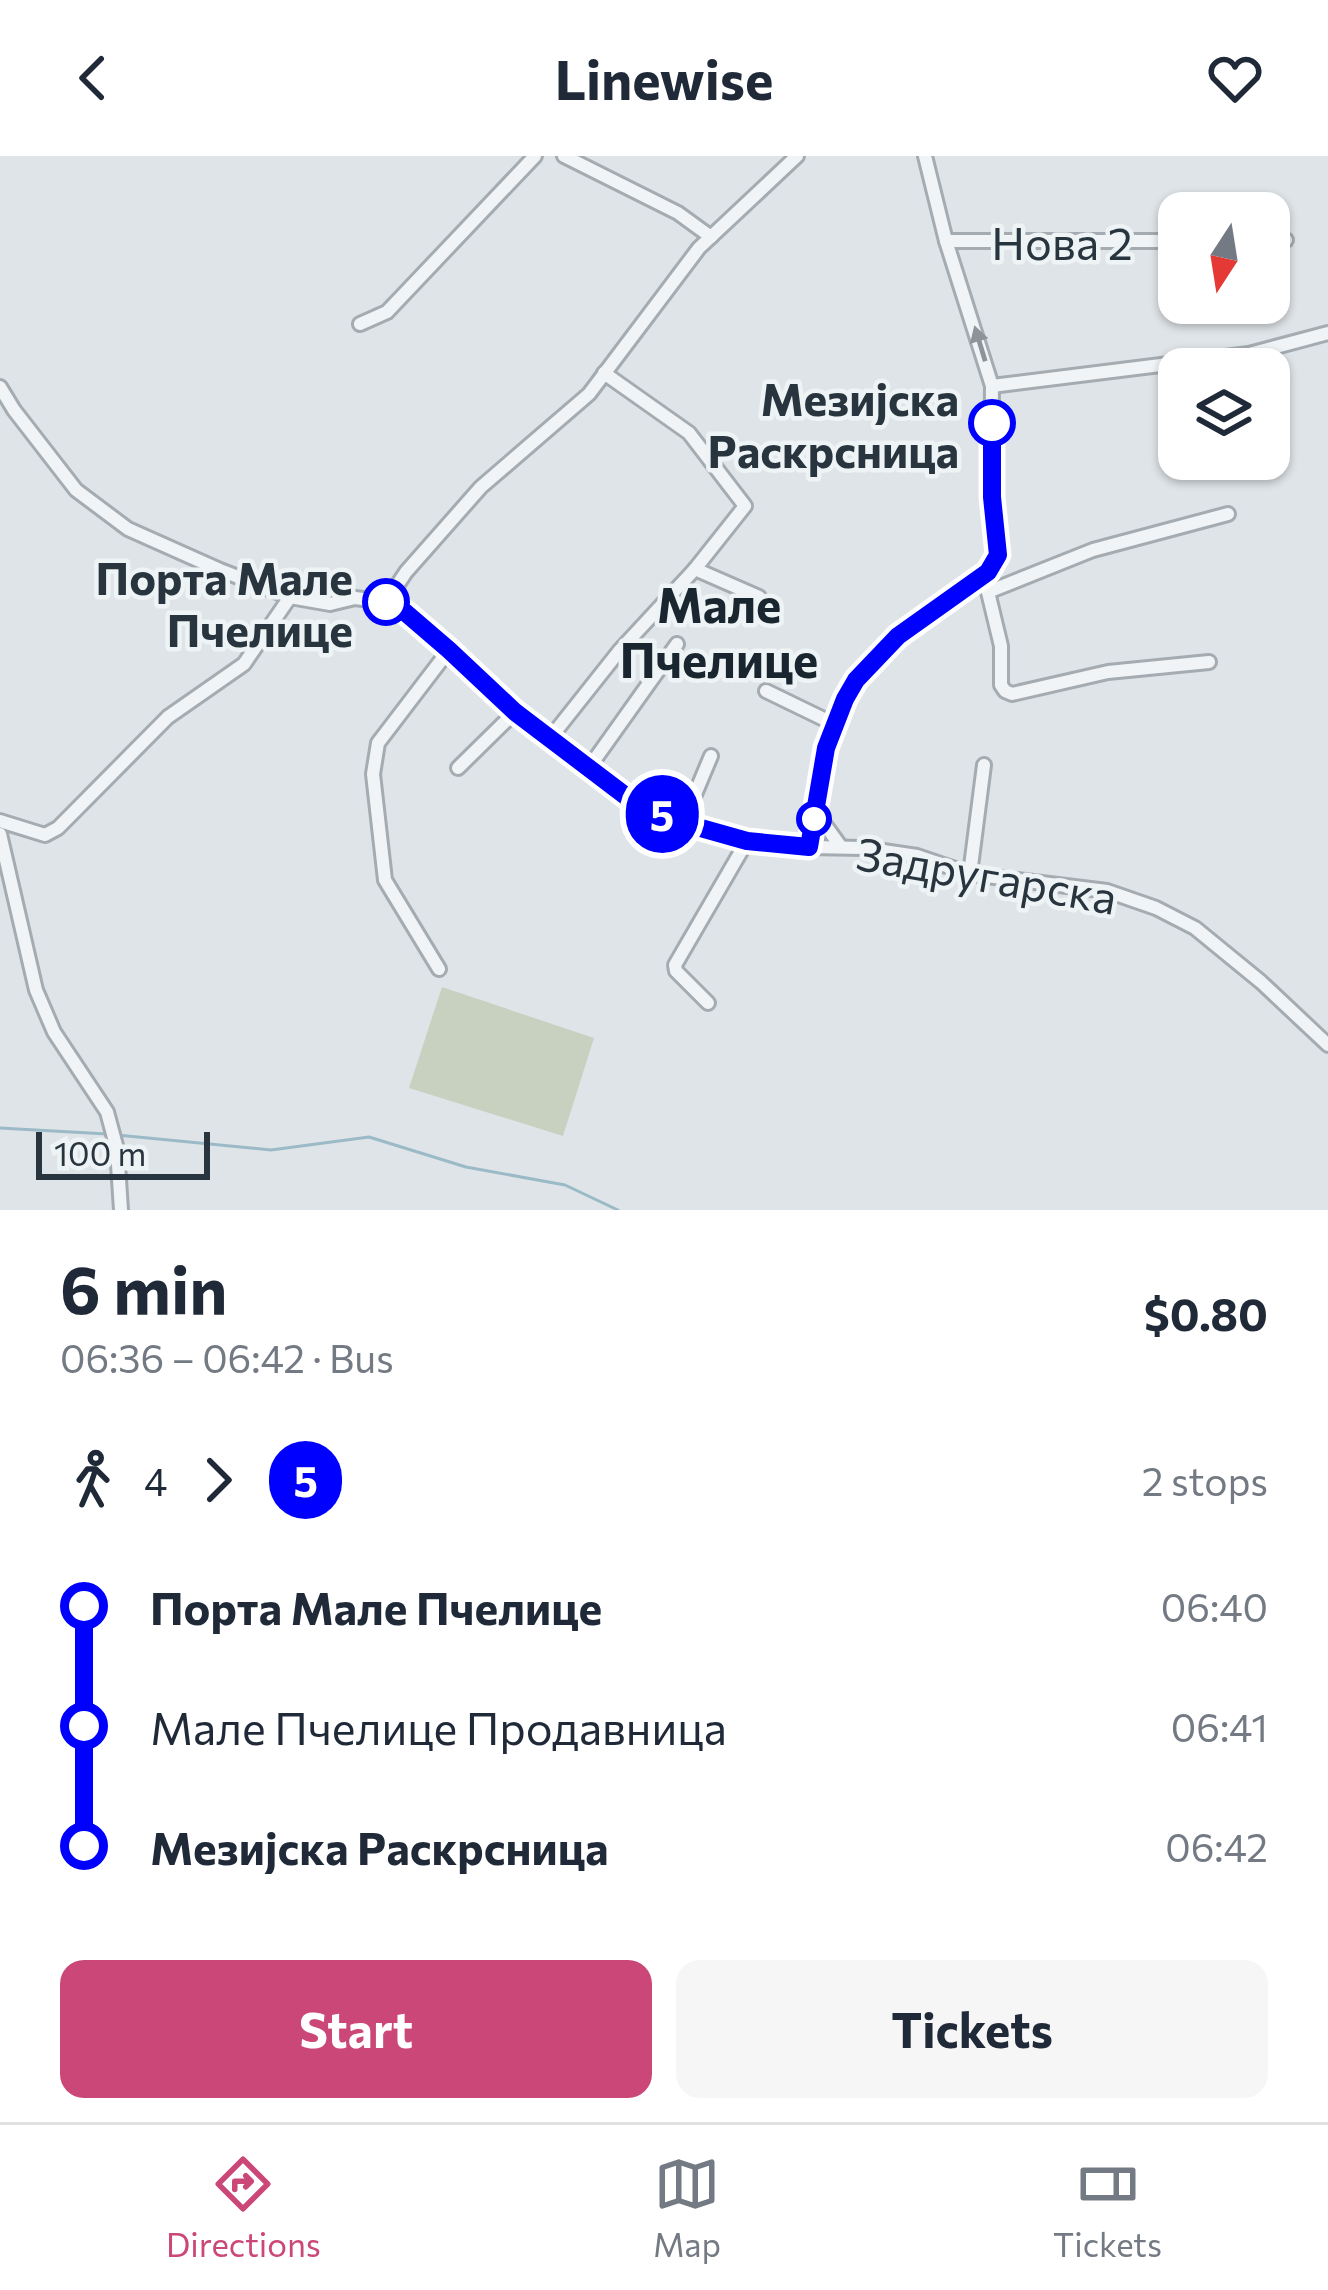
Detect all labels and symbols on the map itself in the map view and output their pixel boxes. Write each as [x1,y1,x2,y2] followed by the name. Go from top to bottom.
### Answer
[1158,192,1290,324] north arrow
[991,214,1133,269] street label: Нова 2
[970,325,988,362] one-way arrow
[708,370,959,477] place label: Мезијска Раскрсница
[970,401,1014,445] marker: Мезијска Раскрсница
[96,549,353,656] place label: Порта Мале Пчелице
[620,574,818,688] district label: Мале Пчелице
[364,580,408,624] marker: Порта Мале Пчелице
[623,775,701,853] line badge: 5
[798,803,830,835] unlabelled marker
[852,824,1122,924] street label: Задругарска
[36,1126,210,1179] scale bar

